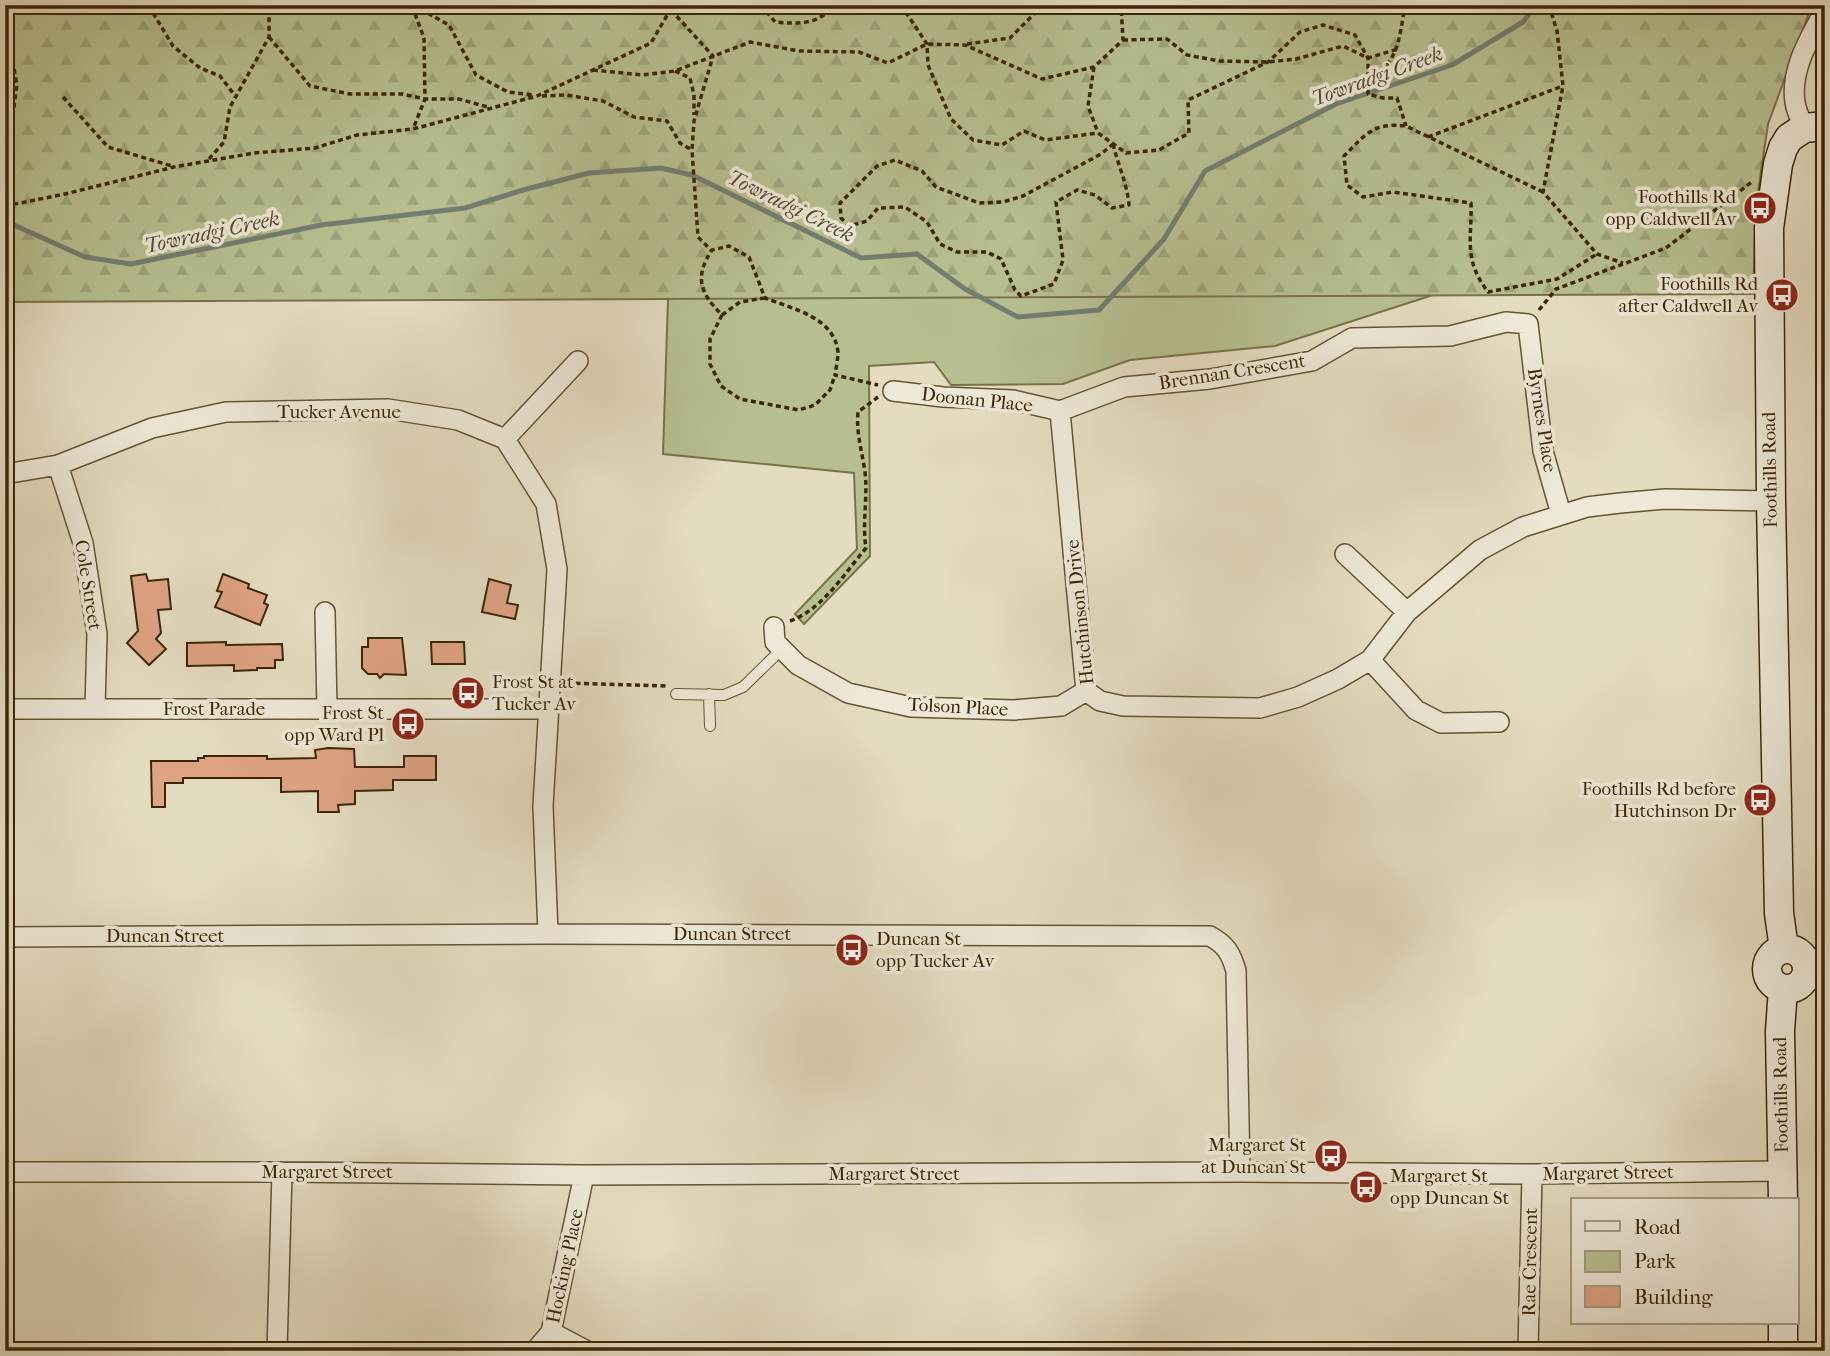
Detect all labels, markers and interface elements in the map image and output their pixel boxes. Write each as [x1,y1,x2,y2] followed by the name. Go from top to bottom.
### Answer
[1308,41,1446,111] water label: Towradgi Creek
[724,165,858,247] water label: Towradgi Creek
[1606,186,1737,230] place label: Foothills Rd opp Caldwell Av
[1741,189,1779,227] bus stop icon: Foothills Rd opp Caldwell Av
[142,206,282,258] water label: Towradgi Creek
[1619,273,1759,317] place label: Foothills Rd after Caldwell Av
[1763,276,1801,314] bus stop icon: Foothills Rd after Caldwell Av
[1157,350,1307,394] street label: Brennan Crescent
[1523,366,1561,474] street label: Byrnes Place
[920,383,1034,417] street label: Doonan Place
[277,401,401,423] street label: Tucker Avenue
[1758,411,1782,528] street label: Foothills Road
[70,538,106,632] street label: Cole Street
[1061,538,1099,686] street label: Hutchinson Drive
[492,671,576,715] place label: Frost St at Tucker Av
[449,674,487,712] bus stop icon: Frost St at Tucker Av
[907,693,1009,721] street label: Tolson Place
[163,698,265,720] street label: Frost Parade
[285,702,384,746] place label: Frost St opp Ward Pl
[389,705,427,743] bus stop icon: Frost St opp Ward Pl
[1582,778,1737,822] place label: Foothills Rd before Hutchinson Dr
[1741,781,1779,819] bus stop icon: Foothills Rd before Hutchinson Dr
[673,923,792,945] street label: Duncan Street
[106,925,225,947] street label: Duncan Street
[876,928,995,972] place label: Duncan St opp Tucker Av
[833,931,871,969] bus stop icon: Duncan St opp Tucker Av
[1769,1036,1793,1153] street label: Foothills Road
[1201,1134,1306,1178] place label: Margaret St at Duncan St
[1312,1137,1350,1175] bus stop icon: Margaret St at Duncan St
[261,1161,393,1183] street label: Margaret Street
[1542,1161,1674,1185] street label: Margaret Street
[828,1163,960,1185] street label: Margaret Street
[1390,1165,1510,1209] place label: Margaret St opp Duncan St
[1347,1168,1385,1206] bus stop icon: Margaret St opp Duncan St
[1571,1198,1798,1324] legend
[542,1207,588,1325] street label: Hocking Place
[1518,1207,1542,1317] street label: Rae Crescent
[1634,1215,1681,1239] text: Road
[1634,1249,1676,1273] text: Park
[1634,1285,1713,1309] text: Building

